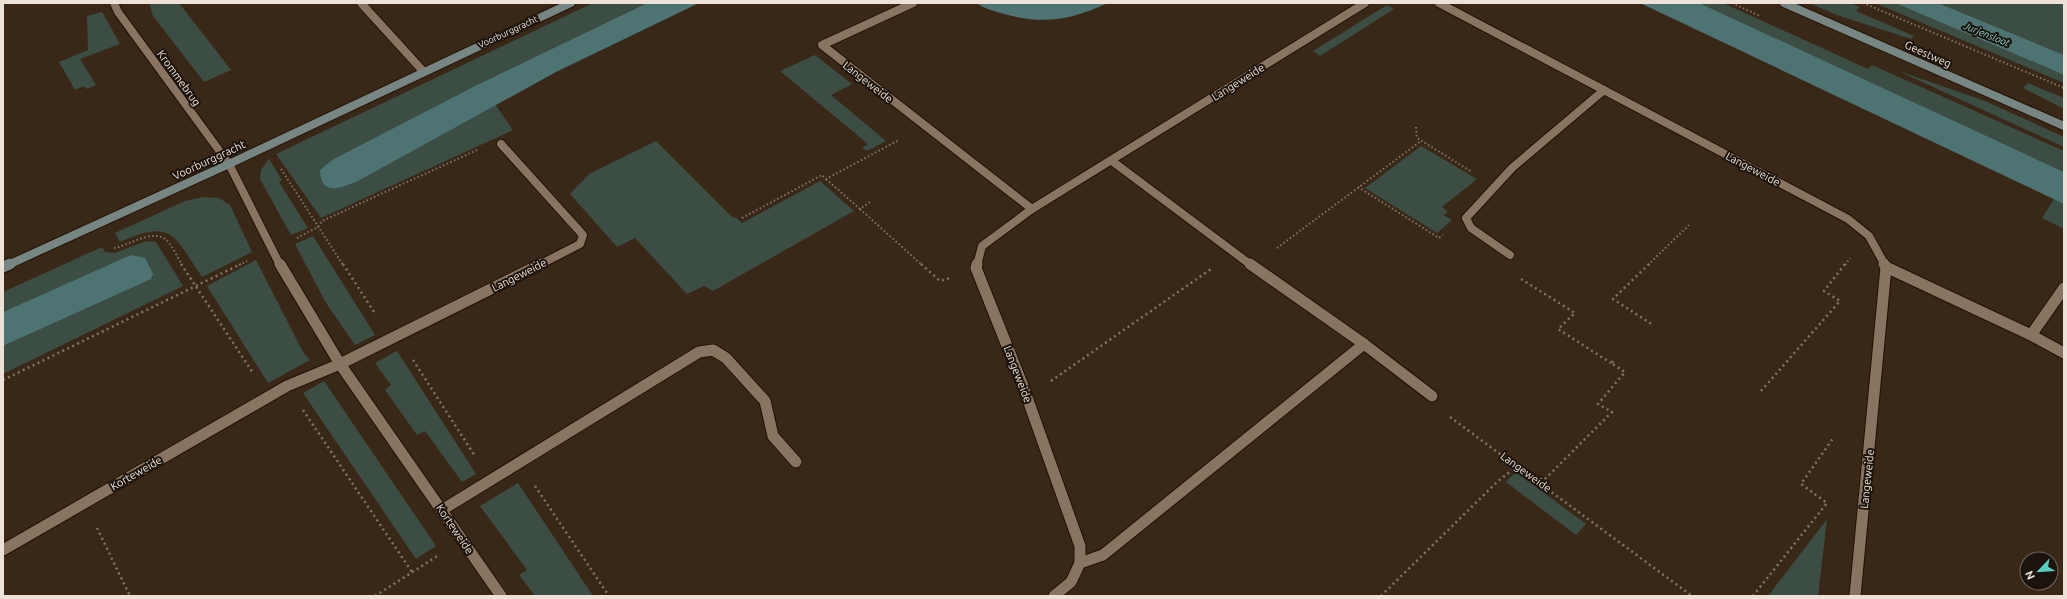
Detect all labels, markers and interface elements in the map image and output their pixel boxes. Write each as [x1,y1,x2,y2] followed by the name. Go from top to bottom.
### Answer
[477,14,540,50] street label: Voorburggracht
[1961,20,2012,49] water label: Jurjensloot
[1903,38,1953,70] street label: Geestweg
[155,48,203,108] street label: Krommebrug
[841,59,895,105] street label: Langeweide
[1209,61,1267,103] street label: Langeweide
[171,138,248,182] street label: Voorburggracht
[1724,150,1782,188] street label: Langeweide
[490,256,548,294] street label: Langeweide
[1002,344,1034,404] street label: Langeweide
[1858,449,1876,509] street label: Langeweide
[1498,450,1554,494] street label: Langeweide
[108,453,164,493] street label: Korteweide
[434,502,476,556] street label: Korteweide
[2019,551,2059,591] north arrow
[2023,569,2037,581] text: N

